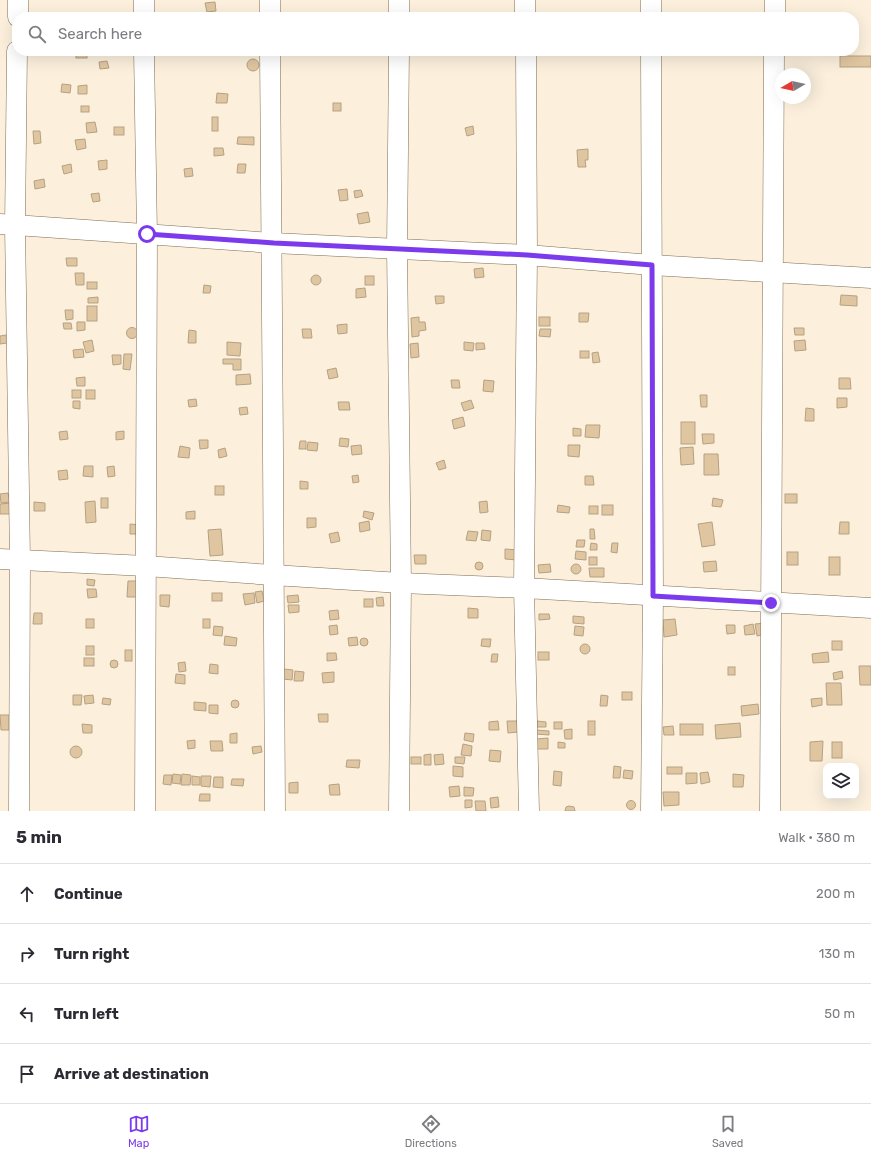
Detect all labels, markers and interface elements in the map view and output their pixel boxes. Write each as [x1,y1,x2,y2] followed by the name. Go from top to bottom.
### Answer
[12,12,859,56] search box
[26,23,48,45] icon: search
[58,25,142,43] text: Search here
[775,68,811,104] north arrow
[138,225,156,243] route start
[762,594,780,612] route end
[823,763,859,799] map controls
[823,763,859,799] button: layers
[16,827,62,847] text: 5 min
[778,830,855,845] text: Walk · 380 m
[16,883,38,905] icon: ahead
[54,885,123,903] text: Continue
[816,886,855,901] text: 200 m
[16,943,38,965] icon: right
[54,945,129,963] text: Turn right
[819,946,855,961] text: 130 m
[16,1003,38,1025] icon: left
[54,1005,119,1023] text: Turn left
[824,1006,855,1021] text: 50 m
[16,1063,38,1085] icon: arrive
[54,1065,209,1083] text: Arrive at destination
[128,1113,150,1150] tab: Map
[405,1113,457,1150] tab: Directions
[712,1113,743,1150] tab: Saved

